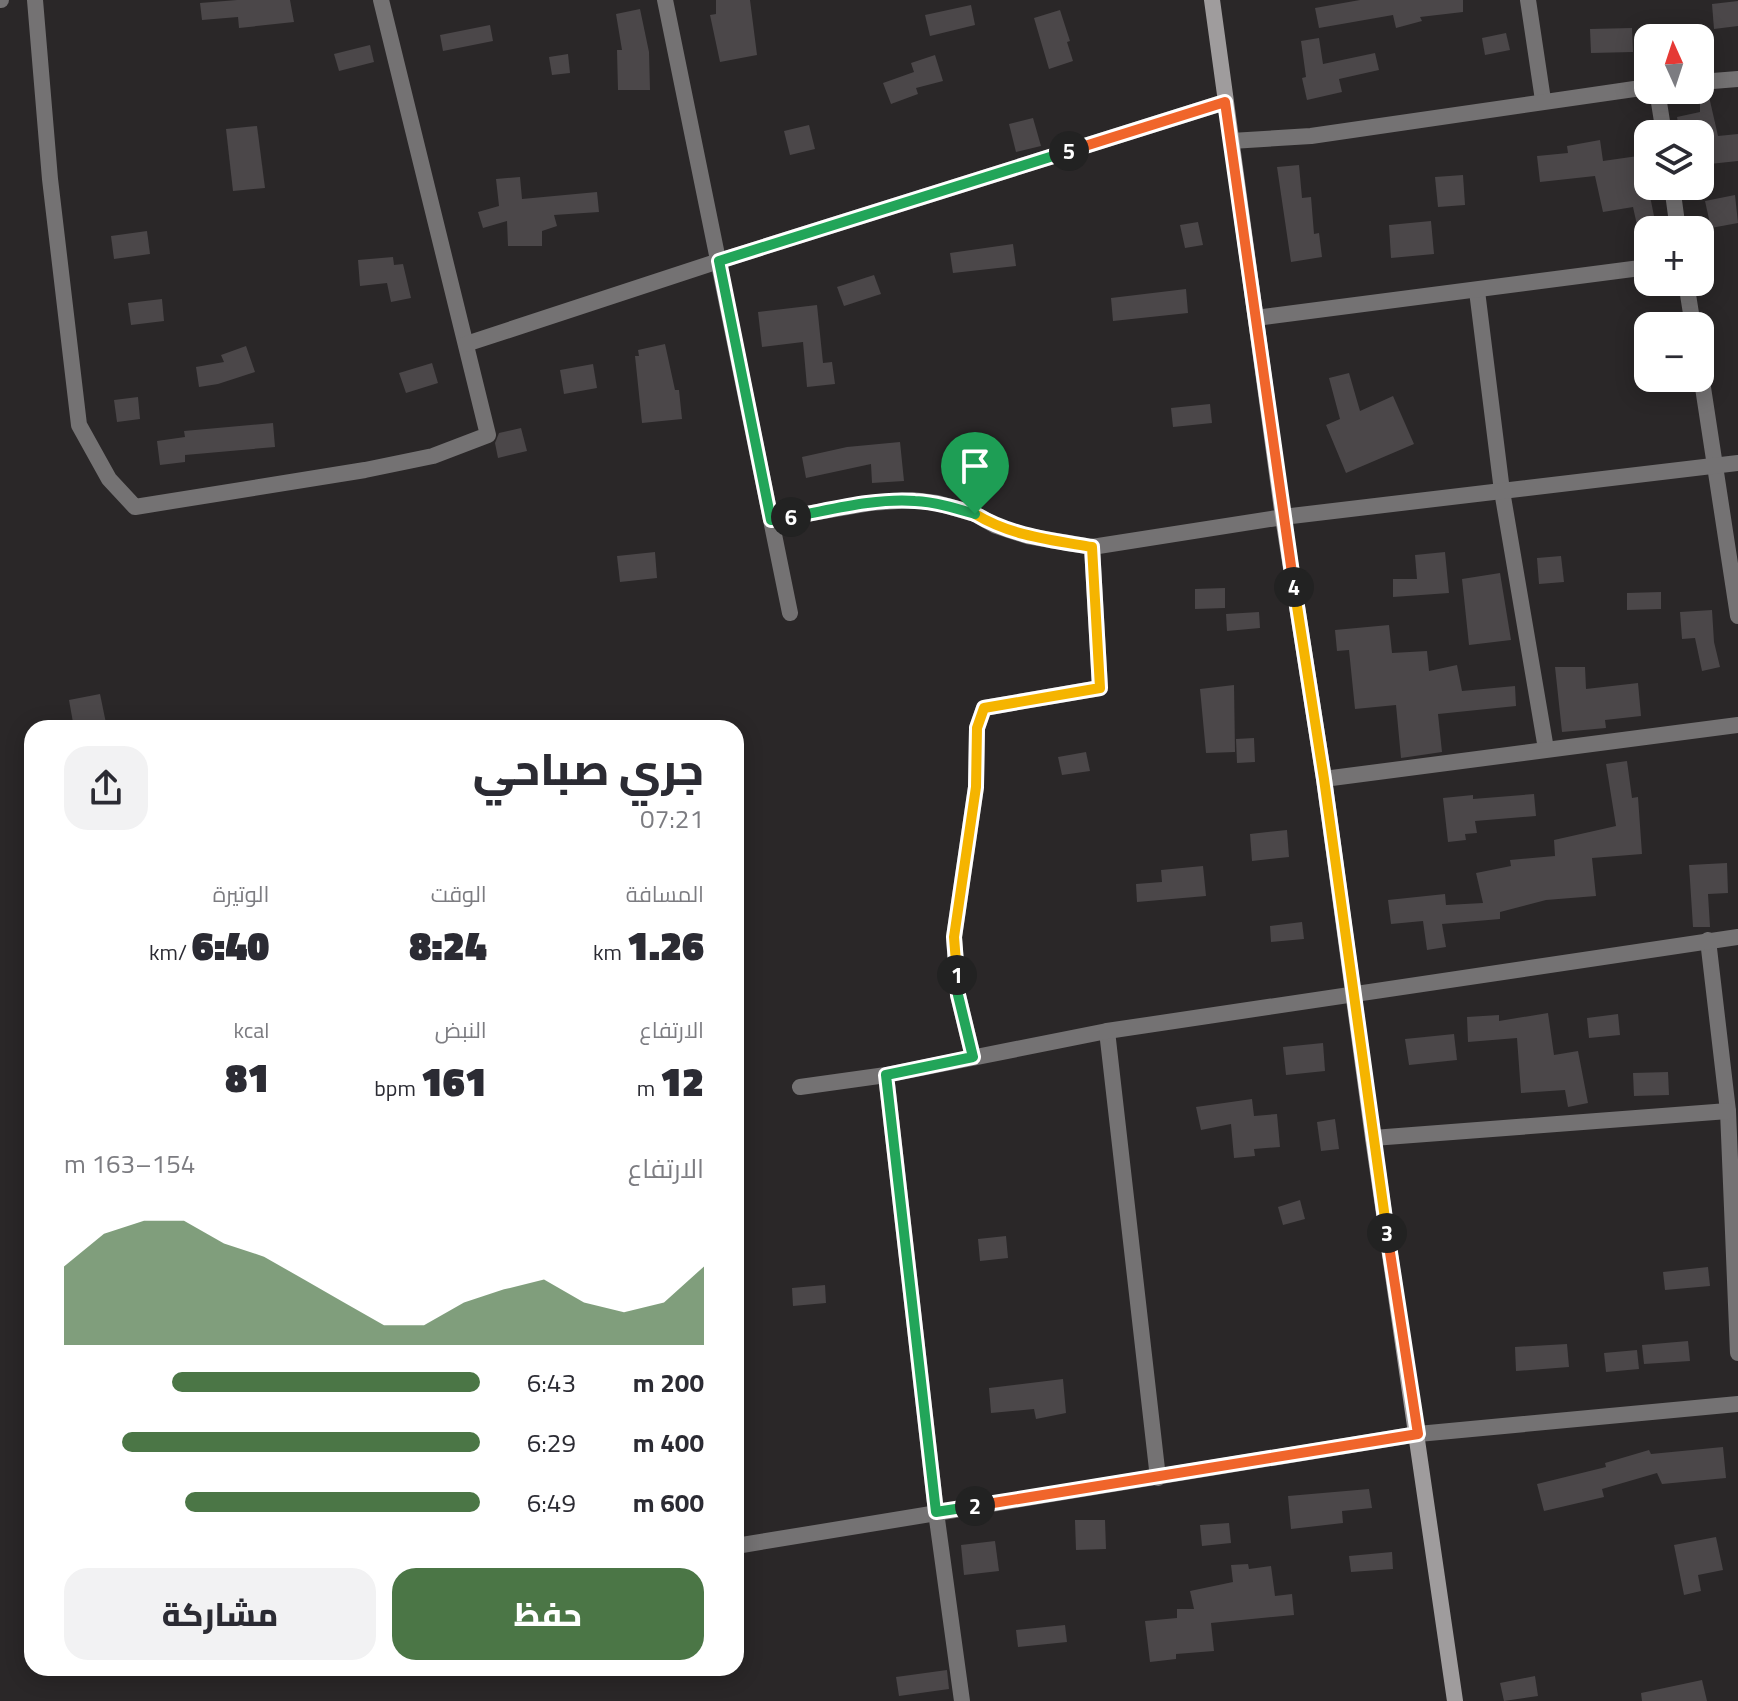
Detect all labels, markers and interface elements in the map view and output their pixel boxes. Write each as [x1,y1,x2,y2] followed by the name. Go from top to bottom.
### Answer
[1634,24,1714,104] north arrow
[1634,24,1714,392] map controls
[1634,120,1714,200] button: layers
[1049,131,1089,171] pin: 5
[1063,134,1075,168] text: 5
[1634,216,1714,296] button: +
[1634,312,1714,392] button: −
[941,432,1009,514] pin
[953,444,997,488] icon: arrive
[771,497,811,537] pin: 6
[785,500,797,534] text: 6
[1274,567,1314,607] pin: 4
[1288,570,1300,604] text: 4
[473,735,704,802] text: جري صباحي
[64,746,148,830] button: share
[640,799,704,838] text: 07:21
[213,877,269,911] text: الوتيرة
[431,877,487,911] text: الوقت
[626,877,704,911] text: المسافة
[192,915,269,976] text: 6:40
[409,915,487,976] text: 8:24
[627,915,704,976] text: 1.26
[149,935,192,969] text: /km
[593,935,627,969] text: km
[937,955,977,995] pin: 1
[951,958,963,992] text: 1
[233,1013,269,1047] text: kcal
[435,1013,487,1047] text: النبض
[640,1013,704,1047] text: الارتفاع
[225,1047,269,1108] text: 81
[421,1051,487,1112] text: 161
[660,1051,704,1112] text: 12
[374,1071,421,1105] text: bpm
[637,1071,660,1105] text: m
[64,1144,195,1183] text: 154–163 m
[628,1149,704,1188] text: الارتفاع
[1367,1213,1407,1253] pin: 3
[1381,1216,1393,1250] text: 3
[527,1363,576,1402] text: 6:43
[633,1363,704,1402] text: 200 m
[527,1423,576,1462] text: 6:29
[633,1423,704,1462] text: 400 m
[527,1483,576,1522] text: 6:49
[633,1483,704,1522] text: 600 m
[955,1486,995,1526] pin: 2
[969,1489,981,1523] text: 2
[64,1568,376,1660] button: مشاركة
[392,1568,704,1660] button: حفظ

